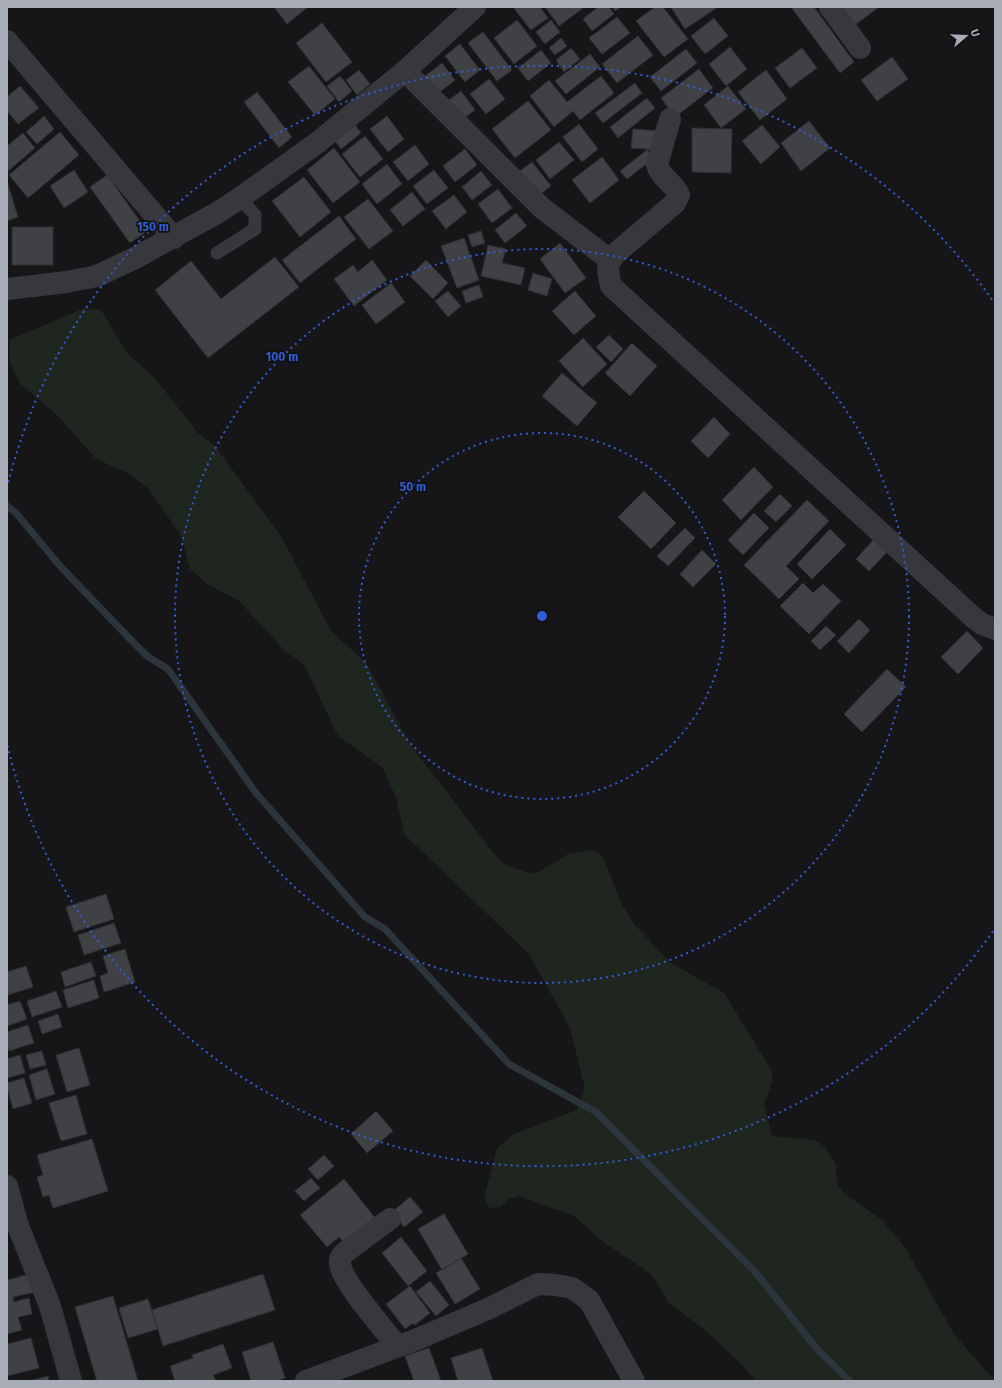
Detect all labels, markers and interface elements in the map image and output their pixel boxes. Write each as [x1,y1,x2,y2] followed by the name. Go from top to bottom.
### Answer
[946,16,986,56] north arrow
[968,27,982,38] text: U
[137,220,169,234] text: 150 m
[266,350,298,364] text: 100 m
[400,480,426,494] text: 50 m
[535,609,549,623] centre of rings

